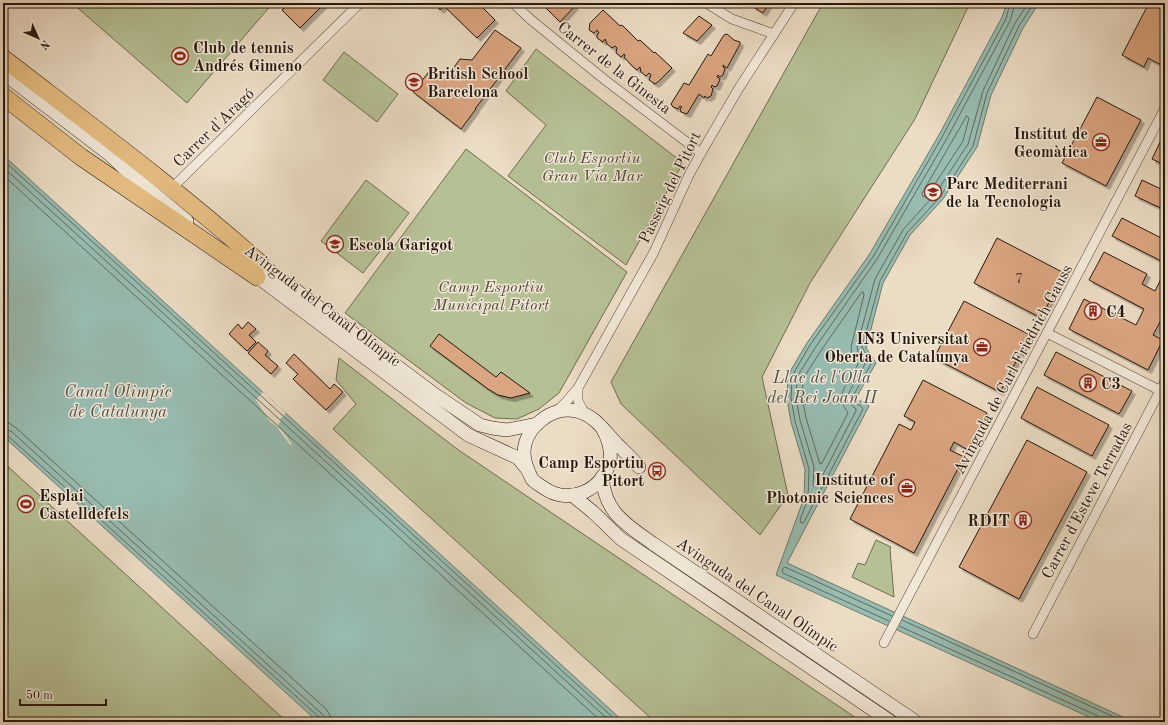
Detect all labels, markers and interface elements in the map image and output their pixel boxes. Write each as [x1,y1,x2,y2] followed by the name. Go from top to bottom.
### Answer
[18,18,58,58] north arrow
[554,19,674,118] street label: Carrer de la Ginesta
[37,37,51,51] text: N
[193,41,302,75] place label: Club de tennis Andrés Gimeno
[170,46,190,66] sports icon: Club de tennis Andrés Gimeno
[427,67,528,101] place label: British School Barcelona
[404,72,424,92] school or university icon: British School Barcelona
[171,86,258,171] street label: Carrer d'Aragó
[1014,127,1088,161] place label: Institut de Geomàtica
[637,129,705,246] street label: Passeig del Pitort
[1091,132,1111,152] office icon: Institut de Geomàtica
[542,151,643,185] park label: Club Esportiu Gran Via Mar
[946,177,1068,211] place label: Parc Mediterrani de la Tecnologia
[923,182,943,202] school or university icon: Parc Mediterrani de la Tecnologia
[325,234,345,254] school or university icon: Escola Garigot
[348,238,453,254] place label: Escola Garigot
[241,243,403,371] street label: Avinguda del Canal Olímpic
[952,262,1076,477] street label: Avinguda de Carl Friedrich Gauss
[1015,272,1023,286] house number: 7
[432,280,550,314] park label: Camp Esportiu Municipal Pitort
[1083,301,1103,321] building icon: C4
[1106,305,1126,321] place label: C4
[824,332,969,366] place label: IN3 Universitat Oberta de Catalunya
[972,337,992,357] office icon: IN3 Universitat Oberta de Catalunya
[767,370,879,407] water label: Llac de l'Olla del Rei Joan II
[1078,373,1098,393] building icon: C3
[1101,377,1121,393] place label: C3
[64,384,172,421] water label: Canal Olimpic de Catalunya
[1040,420,1136,582] street label: Carrer d'Esteve Terradas
[538,456,644,490] place label: Camp Esportiu Pitort
[647,461,667,481] bus stop icon: Camp Esportiu Pitort
[766,473,895,507] place label: Institute of Photonic Sciences
[897,478,917,498] office icon: Institute of Photonic Sciences
[39,489,129,523] place label: Esplai Castelldefels
[16,494,36,514] sports icon: Esplai Castelldefels
[1013,510,1033,530] building icon: RDIT
[967,514,1010,530] place label: RDIT
[673,536,841,656] street label: Avinguda del Canal Olímpic
[20,681,106,707] scale bar
[26,689,53,702] text: 50 m

